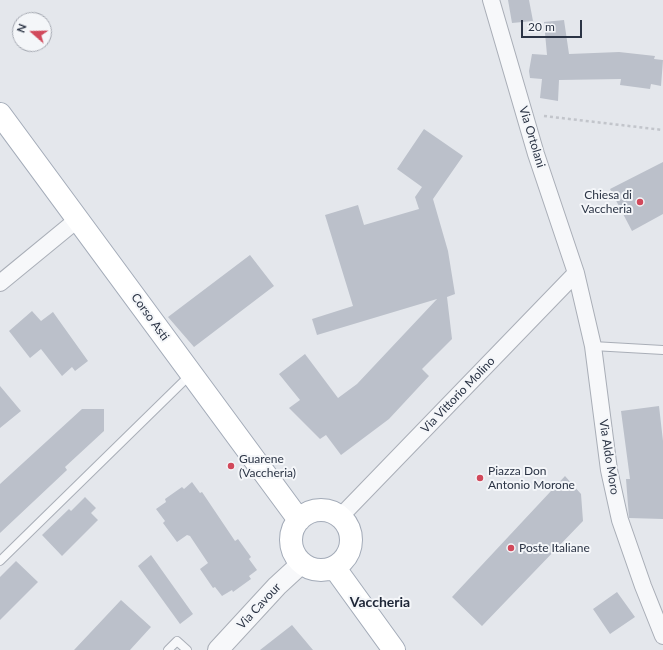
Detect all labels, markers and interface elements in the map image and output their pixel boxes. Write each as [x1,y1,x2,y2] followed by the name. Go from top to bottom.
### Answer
[12,12,52,52] north arrow
[523,12,584,38] scale bar
[528,19,555,34] text: 20 m
[14,22,29,34] text: N
[516,105,548,169] street label: Via Ortolani
[581,188,632,216] place label: Chiesa di Vaccheria
[635,197,645,207] marker: Chiesa di Vaccheria
[128,291,172,343] street label: Corso Asti
[418,354,498,436] street label: Via Vittorio Molino
[596,418,622,496] street label: Via Aldo Moro
[239,452,296,480] place label: Guarene (Vaccheria)
[226,461,236,471] marker: Guarene (Vaccheria)
[488,464,575,492] place label: Piazza Don Antonio Morone
[475,473,485,483] marker: Piazza Don Antonio Morone
[519,541,590,555] place label: Poste Italiane
[506,543,516,553] marker: Poste Italiane
[234,580,284,632] street label: Via Cavour
[350,594,410,610] district label: Vaccheria

